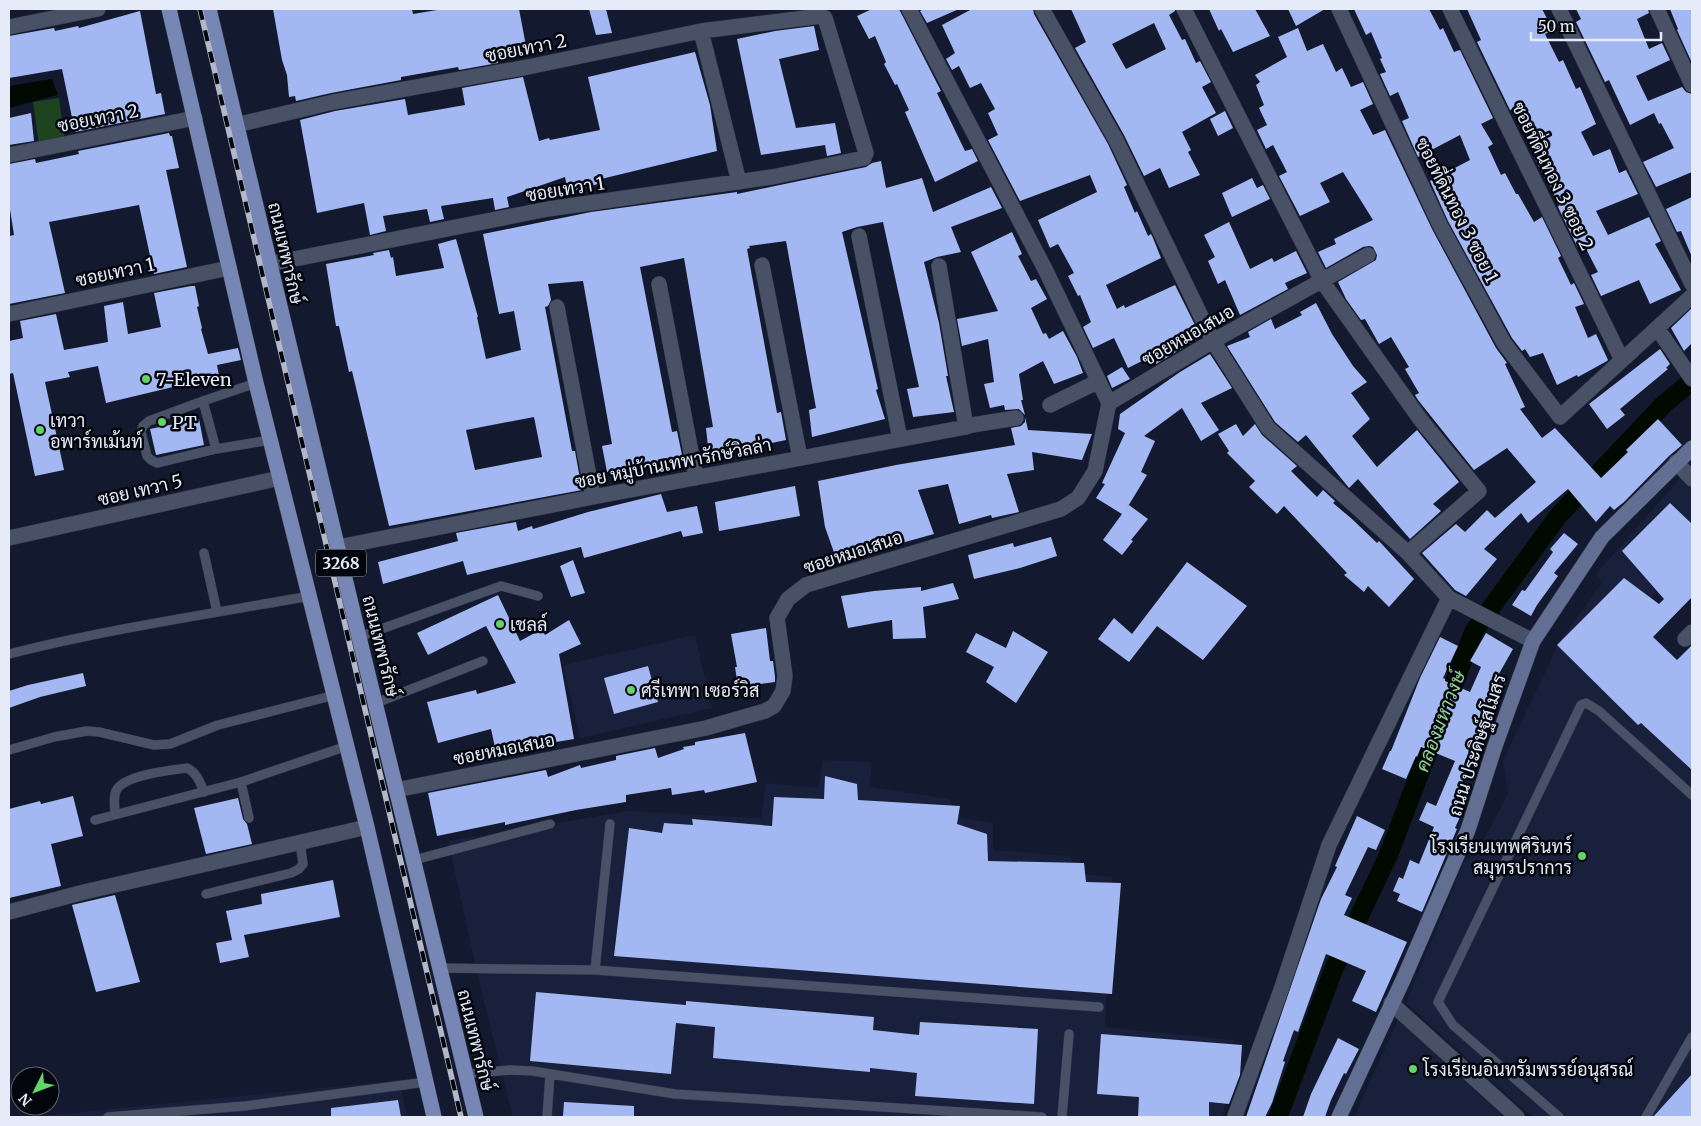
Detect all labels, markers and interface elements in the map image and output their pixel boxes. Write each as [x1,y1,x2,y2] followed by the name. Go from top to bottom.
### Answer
[1531,10,1661,42] scale bar
[1538,17,1575,36] text: 50 m
[483,29,569,67] street label: ซอยเทวา 2
[1507,96,1602,254] street label: ซอยที่ดินทอง 3 ซอย 2
[55,99,141,137] street label: ซอยเทวา 2
[1411,132,1507,286] street label: ซอยที่ดินทอง 3 ซอย 1
[524,171,606,207] street label: ซอยเทวา 1
[263,200,310,307] street label: ถนนเทพารักษ์
[74,252,156,292] street label: ซอยเทวา 1
[1138,299,1238,371] street label: ซอยหมอเสนอ
[156,368,232,391] place label: 7-Eleven
[140,373,152,385] marker: 7-Eleven
[50,409,143,453] place label: เทวา อพาร์ทเม้นท์
[172,411,197,434] place label: PT
[156,416,168,428] marker: PT
[34,424,46,436] marker: เทวา อพาร์ทเม้นท์
[573,432,774,495] street label: ซอย หมู่บ้านเทพารักษ์วิลล่า
[95,469,185,511] street label: ซอย เทวา 5
[800,525,906,579] street label: ซอยหมอเสนอ
[316,550,366,576] road number: 3268
[357,593,406,700] street label: ถนนเทพารักษ์
[510,612,547,636] place label: เชลล์
[494,618,506,630] marker: เชลล์
[1410,664,1471,775] water label: คลองมหาวงษ์
[1442,671,1512,819] street label: ถนน ประดิษฐ์สโมสร
[641,678,760,702] place label: ศรีเทพา เซอร์วิส
[625,684,637,696] marker: ศรีเทพา เซอร์วิส
[451,728,557,770] street label: ซอยหมอเสนอ
[1429,834,1572,880] place label: โรงเรียนเทพศิรินทร์ สมุทรปราการ
[1576,850,1588,862] marker: โรงเรียนเทพศิรินทร์ สมุทรปราการ
[452,987,501,1094] street label: ถนนเทพารักษ์
[1422,1057,1633,1082] place label: โรงเรียนอินทรัมพรรย์อนุสรณ์
[1407,1063,1419,1075] marker: โรงเรียนอินทรัมพรรย์อนุสรณ์
[10,1066,60,1116] north arrow
[15,1090,36,1110] text: N

